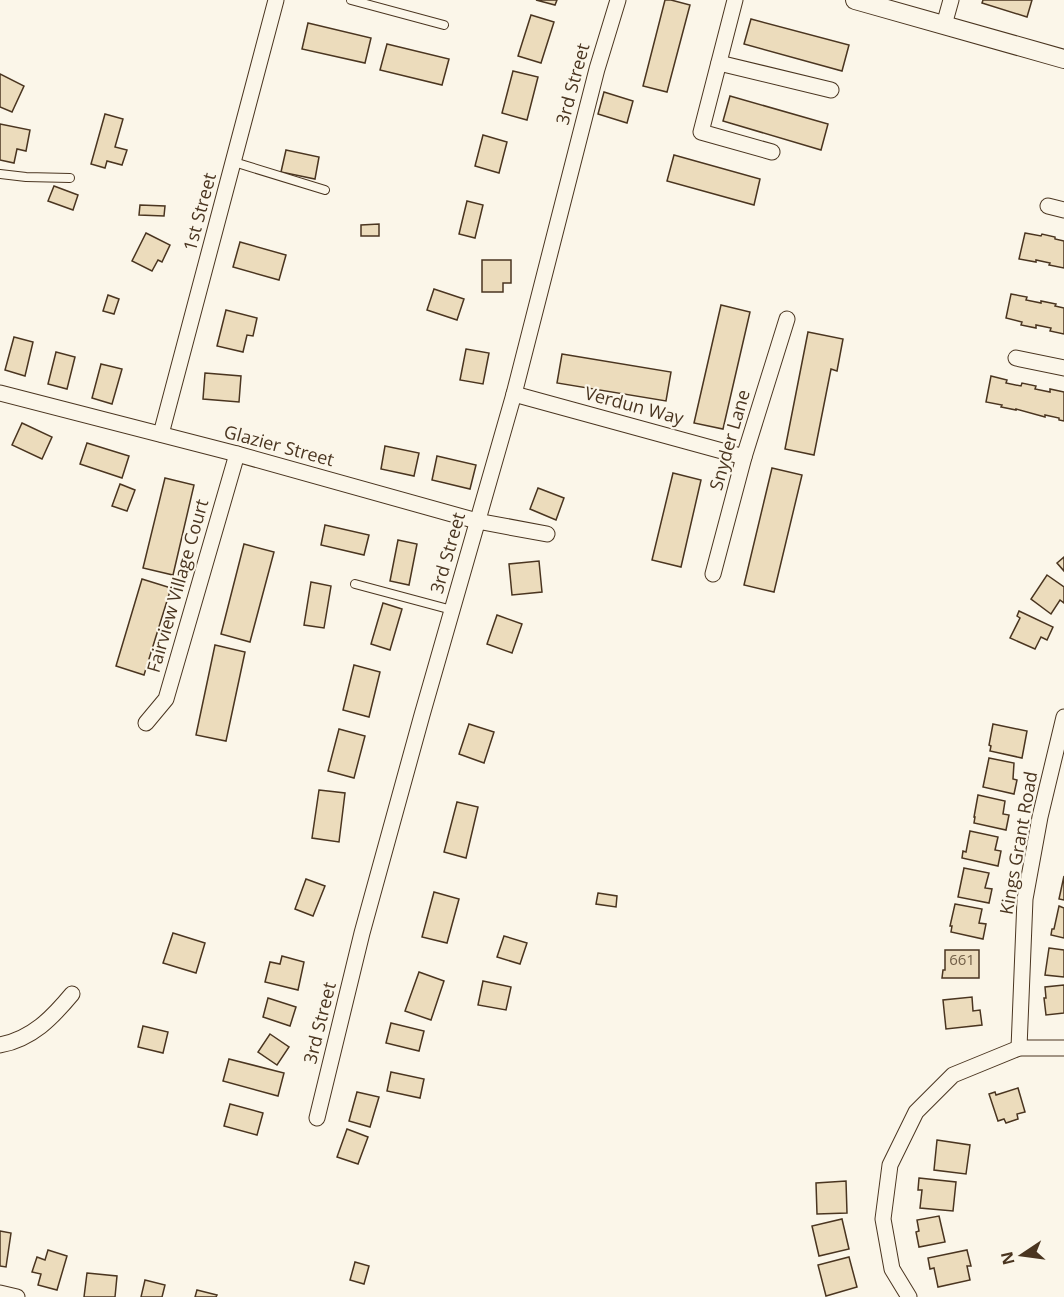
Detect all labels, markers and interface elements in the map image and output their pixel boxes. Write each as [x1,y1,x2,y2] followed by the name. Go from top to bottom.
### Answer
[550,40,594,127] street label: 3rd Street
[177,170,221,254] street label: 1st Street
[582,380,687,430] street label: Verdun Way
[703,387,755,493] street label: Snyder Lane
[222,419,337,471] street label: Glazier Street
[141,496,213,675] street label: Fairview Village Court
[424,509,470,596] street label: 3rd Street
[994,769,1042,916] street label: Kings Grant Road
[949,949,975,969] house number: 661
[297,979,341,1066] street label: 3rd Street
[992,1225,1052,1285] north arrow
[995,1250,1020,1267] text: N

